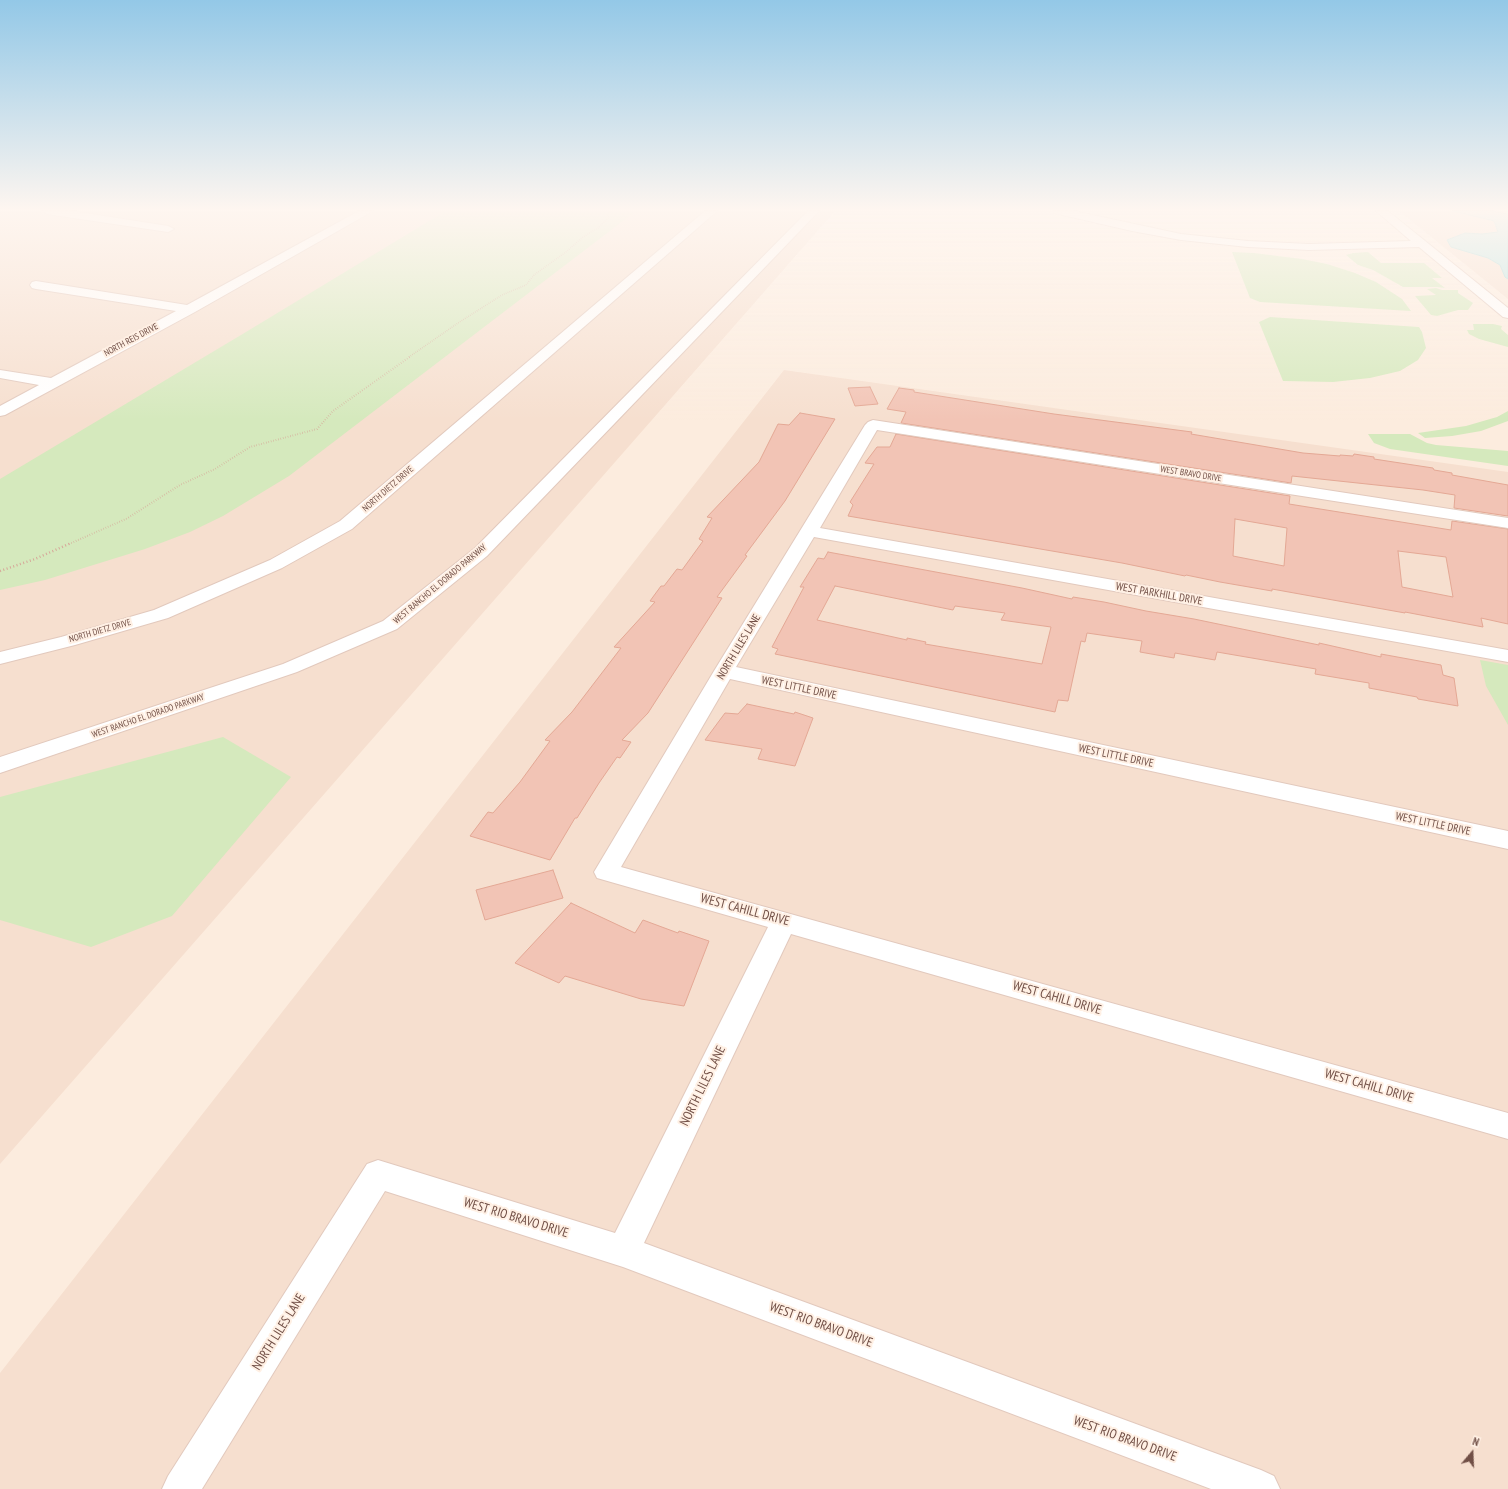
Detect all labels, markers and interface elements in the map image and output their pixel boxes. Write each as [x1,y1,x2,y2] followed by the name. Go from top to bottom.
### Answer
[102,321,160,359] street label: NORTH REIS DRIVE
[360,464,416,514] street label: NORTH DIETZ DRIVE
[1160,464,1222,484] street label: WEST BRAVO DRIVE
[391,542,489,626] street label: WEST RANCHO EL DORADO PARKWAY
[1115,580,1203,608] street label: WEST PARKHILL DRIVE
[714,612,764,682] street label: NORTH LILES LANE
[68,617,132,645] street label: NORTH DIETZ DRIVE
[760,674,838,702] street label: WEST LITTLE DRIVE
[90,692,206,740] street label: WEST RANCHO EL DORADO PARKWAY
[1077,742,1155,770] street label: WEST LITTLE DRIVE
[1394,810,1472,838] street label: WEST LITTLE DRIVE
[699,891,791,929] street label: WEST CAHILL DRIVE
[1011,978,1103,1018] street label: WEST CAHILL DRIVE
[677,1043,729,1129] street label: NORTH LILES LANE
[1323,1066,1415,1106] street label: WEST CAHILL DRIVE
[462,1195,570,1241] street label: WEST RIO BRAVO DRIVE
[249,1291,309,1373] street label: NORTH LILES LANE
[767,1299,875,1351] street label: WEST RIO BRAVO DRIVE
[1071,1413,1179,1465] street label: WEST RIO BRAVO DRIVE
[1452,1433,1492,1473] north arrow
[1471,1434,1481,1449] text: N

